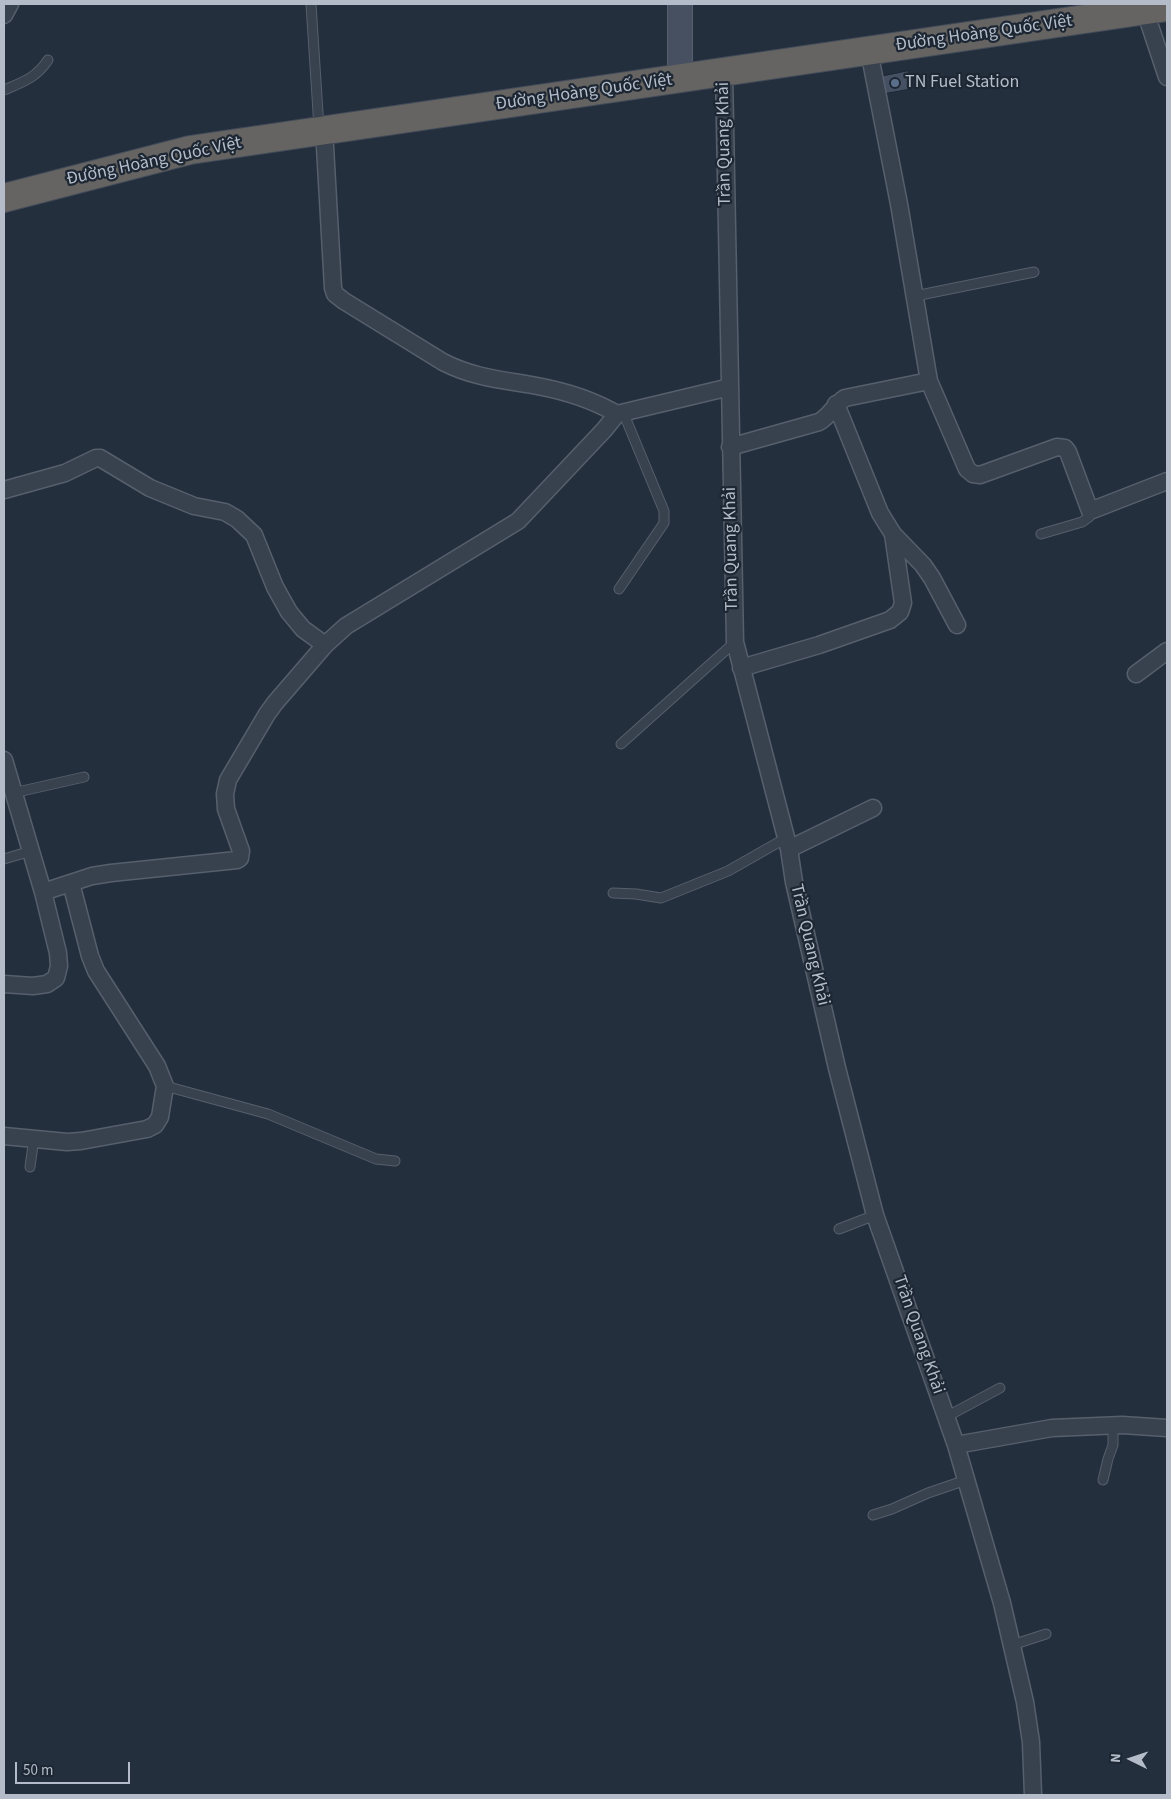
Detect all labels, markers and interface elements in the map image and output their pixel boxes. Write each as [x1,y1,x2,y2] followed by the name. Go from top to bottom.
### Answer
[894,11,1074,57] street label: Đường Hoàng Quốc Việt
[494,70,674,116] street label: Đường Hoàng Quốc Việt
[905,72,1019,94] place label: TN Fuel Station
[889,77,901,89] marker: TN Fuel Station
[713,82,737,206] street label: Trần Quang Khải
[65,133,243,191] street label: Đường Hoàng Quốc Việt
[720,487,744,611] street label: Trần Quang Khải
[785,882,833,1008] street label: Trần Quang Khải
[888,1273,948,1397] street label: Trần Quang Khải
[1106,1734,1156,1784] north arrow
[18,1752,132,1784] scale bar
[1106,1753,1126,1763] text: N
[23,1760,53,1781] text: 50 m

